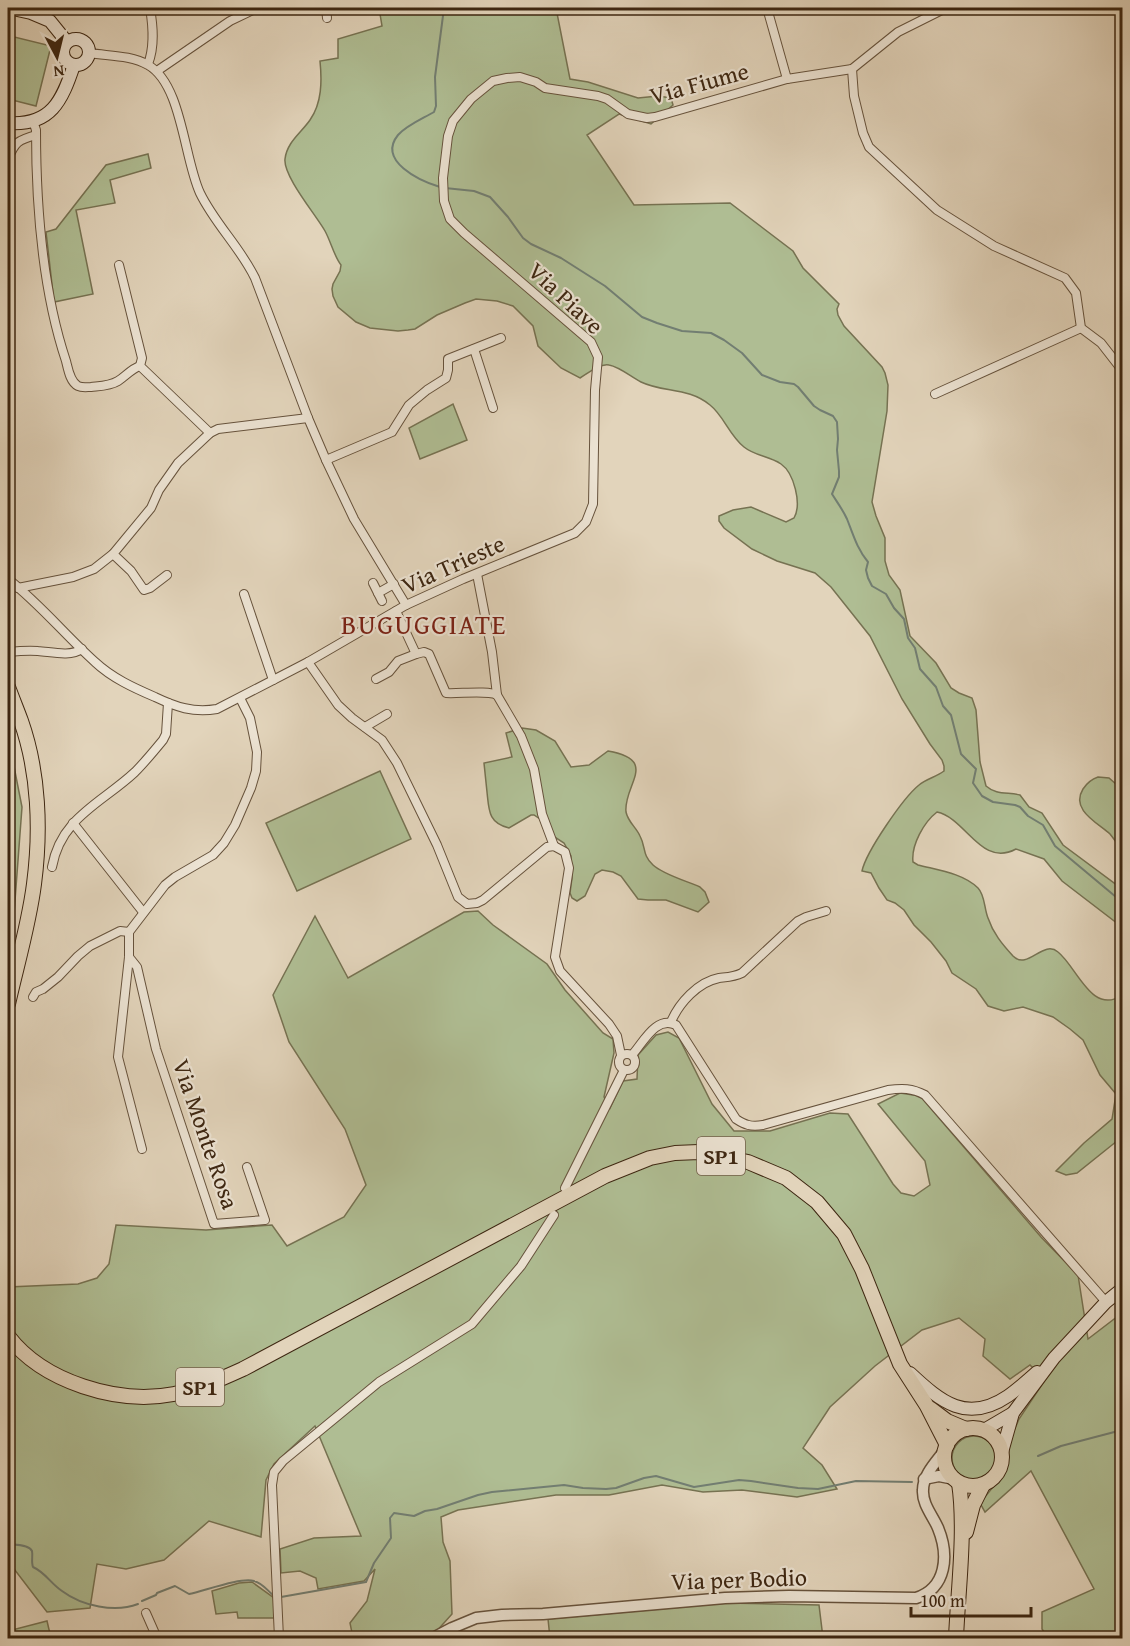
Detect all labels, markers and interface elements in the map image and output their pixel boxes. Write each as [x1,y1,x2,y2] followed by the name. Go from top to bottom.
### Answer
[27,27,87,87] north arrow
[646,53,752,113] street label: Via Fiume
[52,59,66,84] text: N
[520,254,612,342] street label: Via Piave
[396,526,510,602] street label: Via Trieste
[341,604,507,644] district label: BUGUGGIATE
[164,1054,248,1214] street label: Via Monte Rosa
[697,1137,745,1175] road number: SP1
[176,1368,224,1406] road number: SP1
[670,1559,808,1599] street label: Via per Bodio
[911,1580,1031,1618] scale bar
[920,1587,965,1614] text: 100 m

